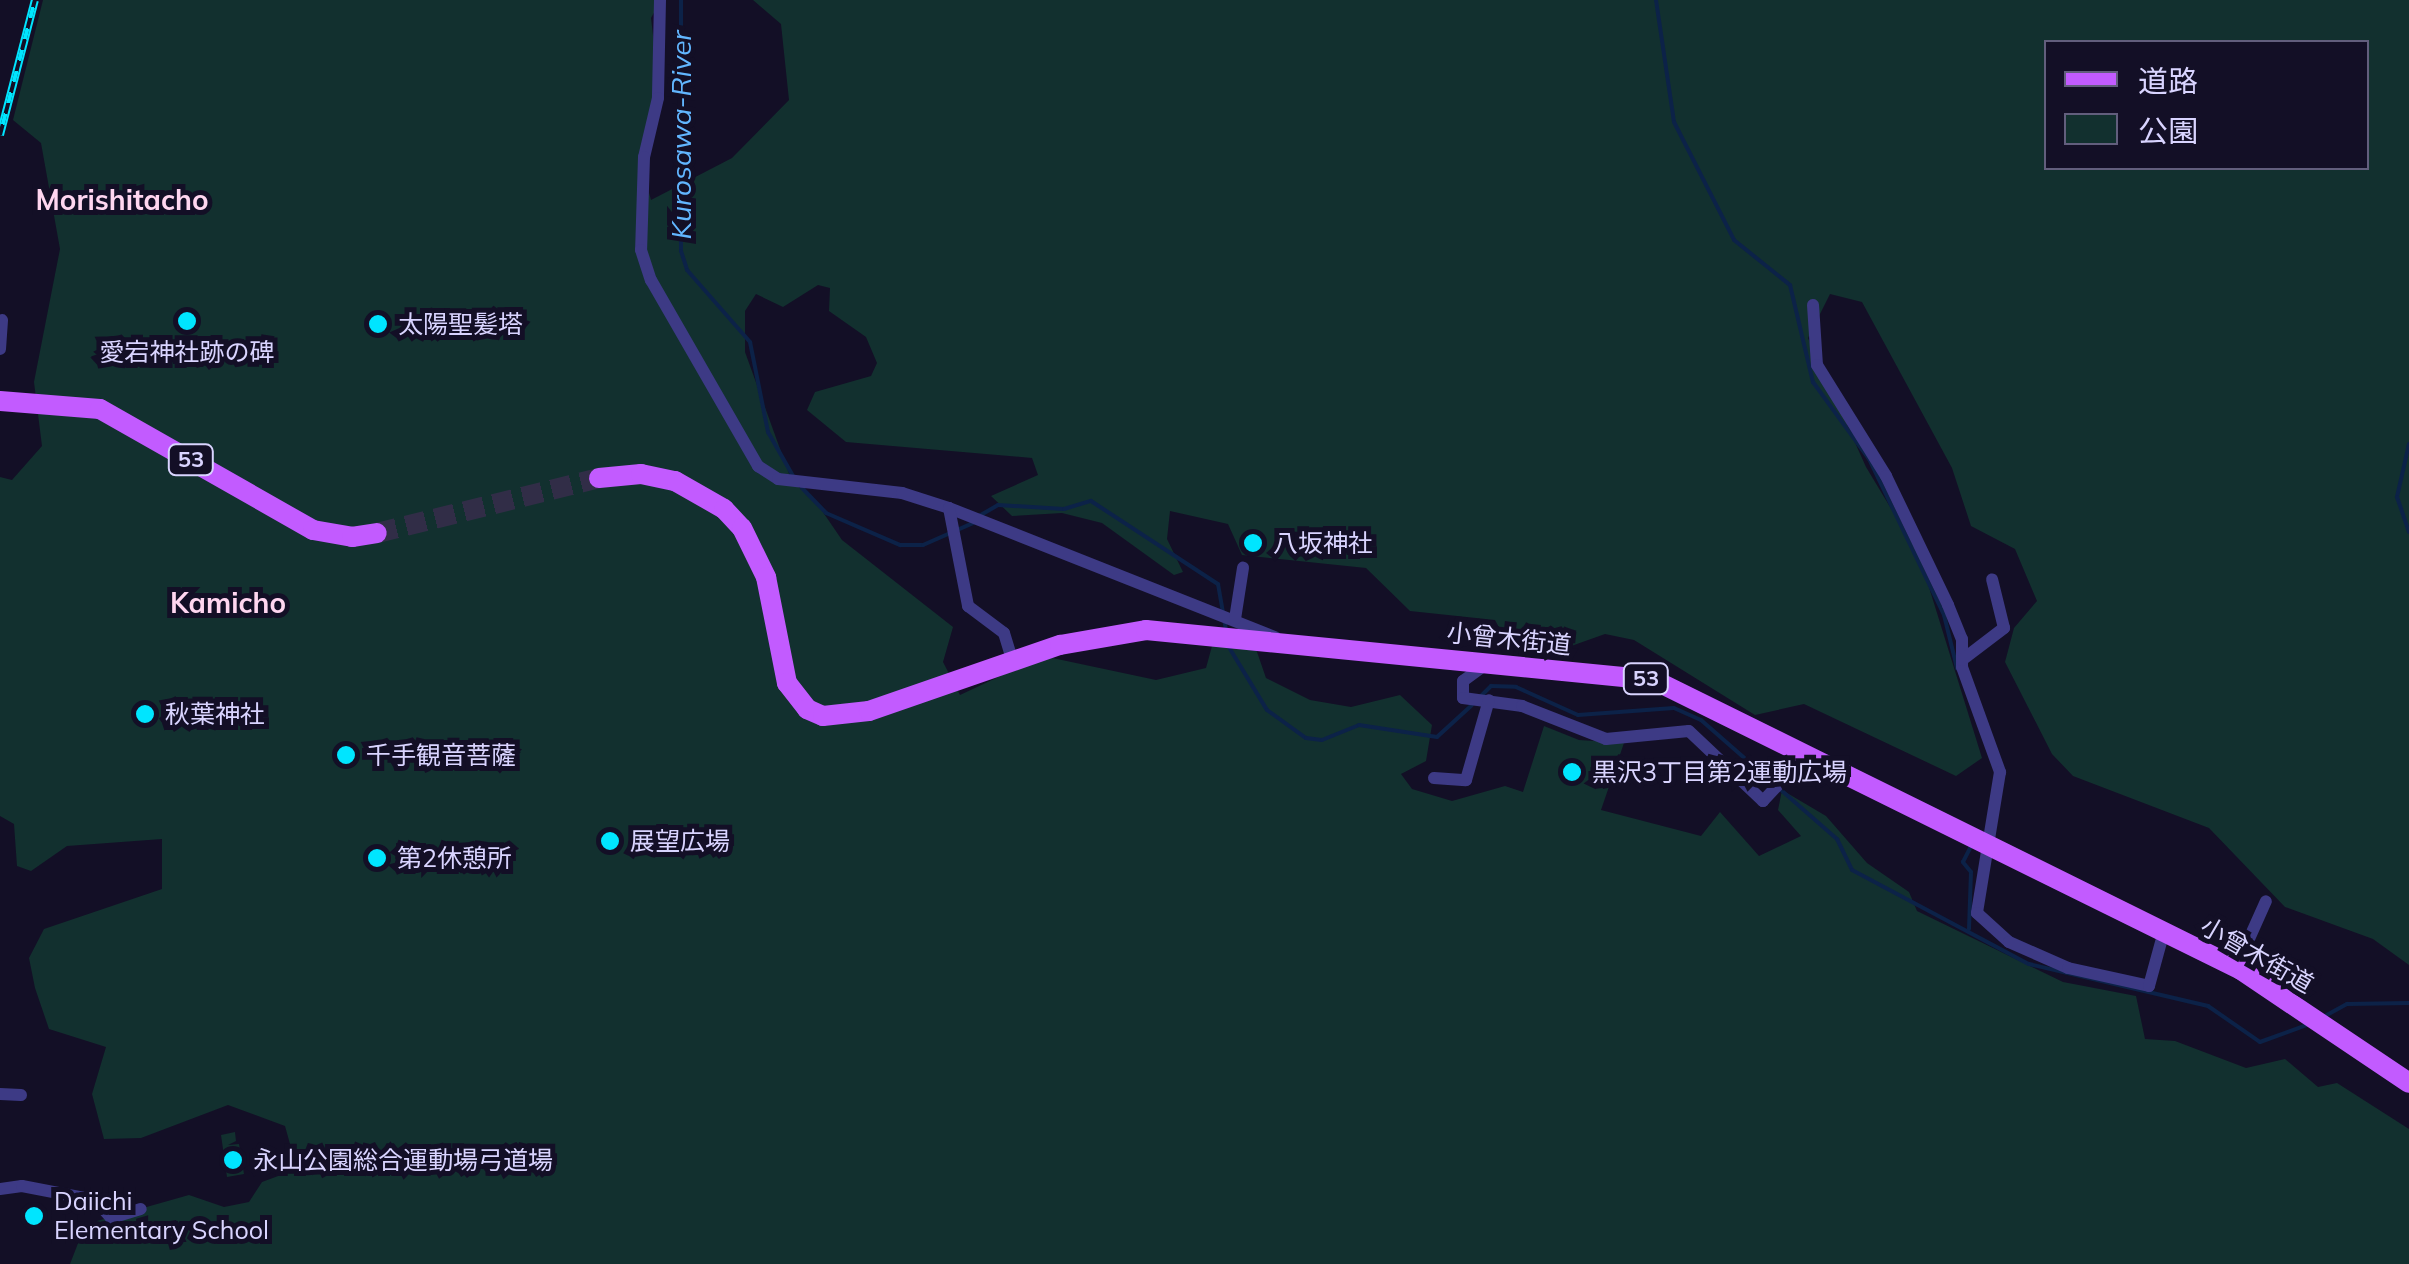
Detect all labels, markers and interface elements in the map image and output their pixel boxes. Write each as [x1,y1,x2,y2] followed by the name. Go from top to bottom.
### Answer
[664,30,698,240] water label: Kurosawa-River
[2044,40,2369,170] legend
[2138,62,2198,100] text: 道路
[2138,112,2198,150] text: 公園
[35,183,209,217] district label: Morishitacho
[398,309,523,339] place label: 太陽聖髪塔
[176,310,198,332] marker: 愛宕神社跡の碑
[367,313,389,335] marker: 太陽聖髪塔
[100,337,274,367] place label: 愛宕神社跡の碑
[166,443,216,477] road number: 53
[1273,528,1373,558] place label: 八坂神社
[1242,532,1264,554] marker: 八坂神社
[170,586,286,620] district label: Kamicho
[1445,618,1573,660] street label: 小曾木街道
[1621,662,1671,696] road number: 53
[165,699,265,729] place label: 秋葉神社
[134,703,156,725] marker: 秋葉神社
[366,740,516,770] place label: 千手観音菩薩
[335,744,357,766] marker: 千手観音菩薩
[1592,757,1847,787] place label: 黒沢3丁目第2運動広場
[1561,761,1583,783] marker: 黒沢3丁目第2運動広場
[630,826,730,856] place label: 展望広場
[599,830,621,852] marker: 展望広場
[397,843,512,873] place label: 第2休憩所
[366,847,388,869] marker: 第2休憩所
[2195,911,2319,999] street label: 小曾木街道
[253,1145,553,1175] place label: 永山公園総合運動場弓道場
[222,1149,244,1171] marker: 永山公園総合運動場弓道場
[54,1187,269,1246] place label: Daiichi Elementary School
[23,1205,45,1227] marker: Daiichi Elementary School

